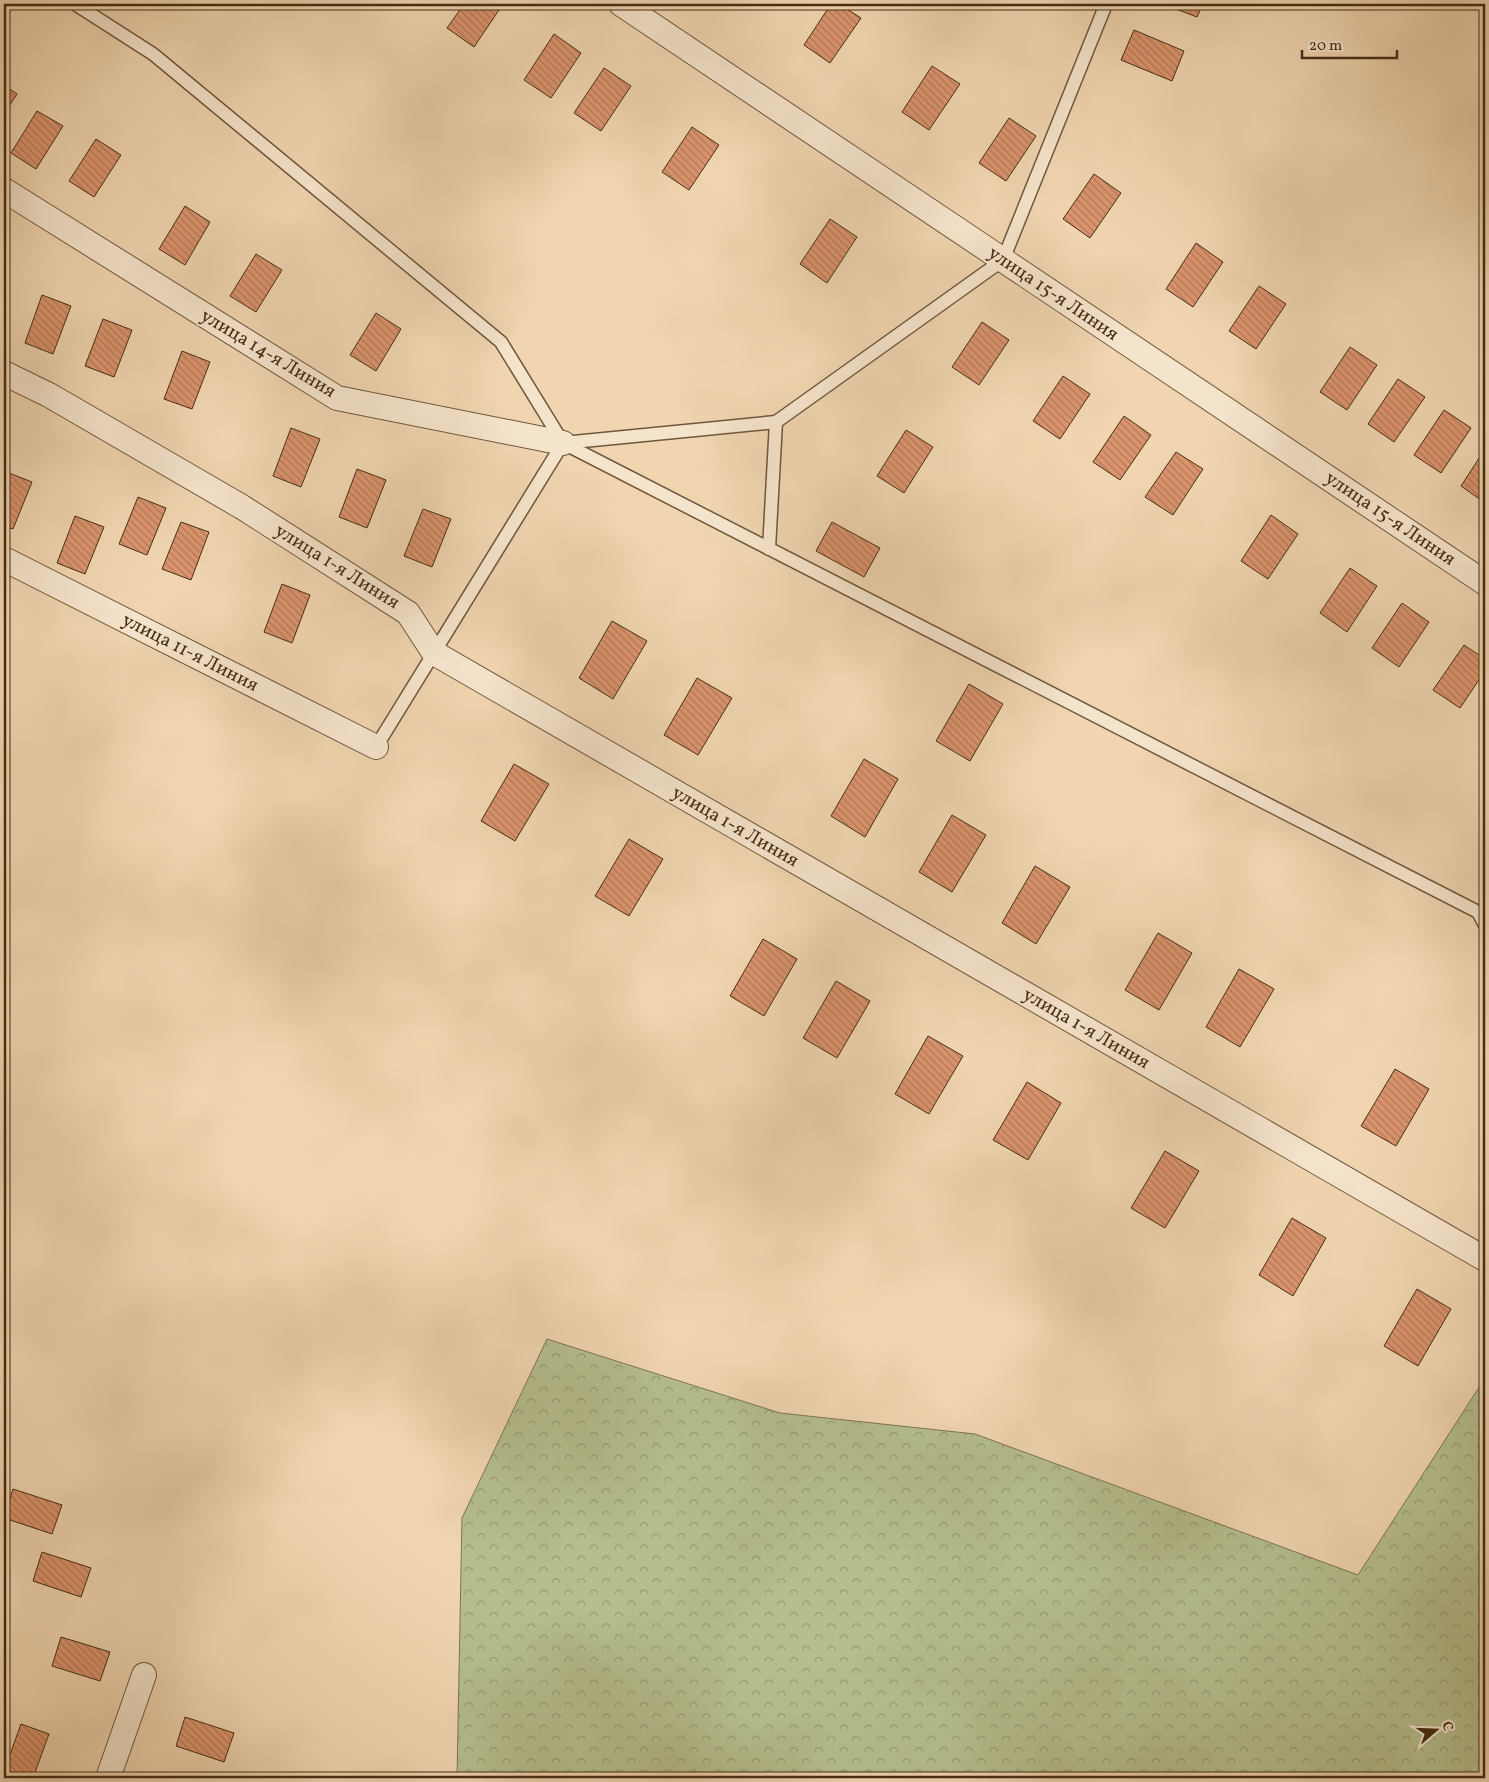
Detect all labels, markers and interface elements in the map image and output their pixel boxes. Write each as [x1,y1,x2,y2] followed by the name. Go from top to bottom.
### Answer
[1302,28,1396,60] scale bar
[1309,36,1342,57] text: 20 m
[983,241,1123,347] street label: улица 15-я Линия
[195,303,341,405] street label: улица 14-я Линия
[1320,466,1460,572] street label: улица 15-я Линия
[270,518,404,616] street label: улица 1-я Линия
[117,607,263,699] street label: улица 11-я Линия
[667,780,803,874] street label: улица 1-я Линия
[1018,982,1154,1076] street label: улица 1-я Линия
[1412,1704,1462,1754] north arrow
[1436,1719,1457,1734] text: С

